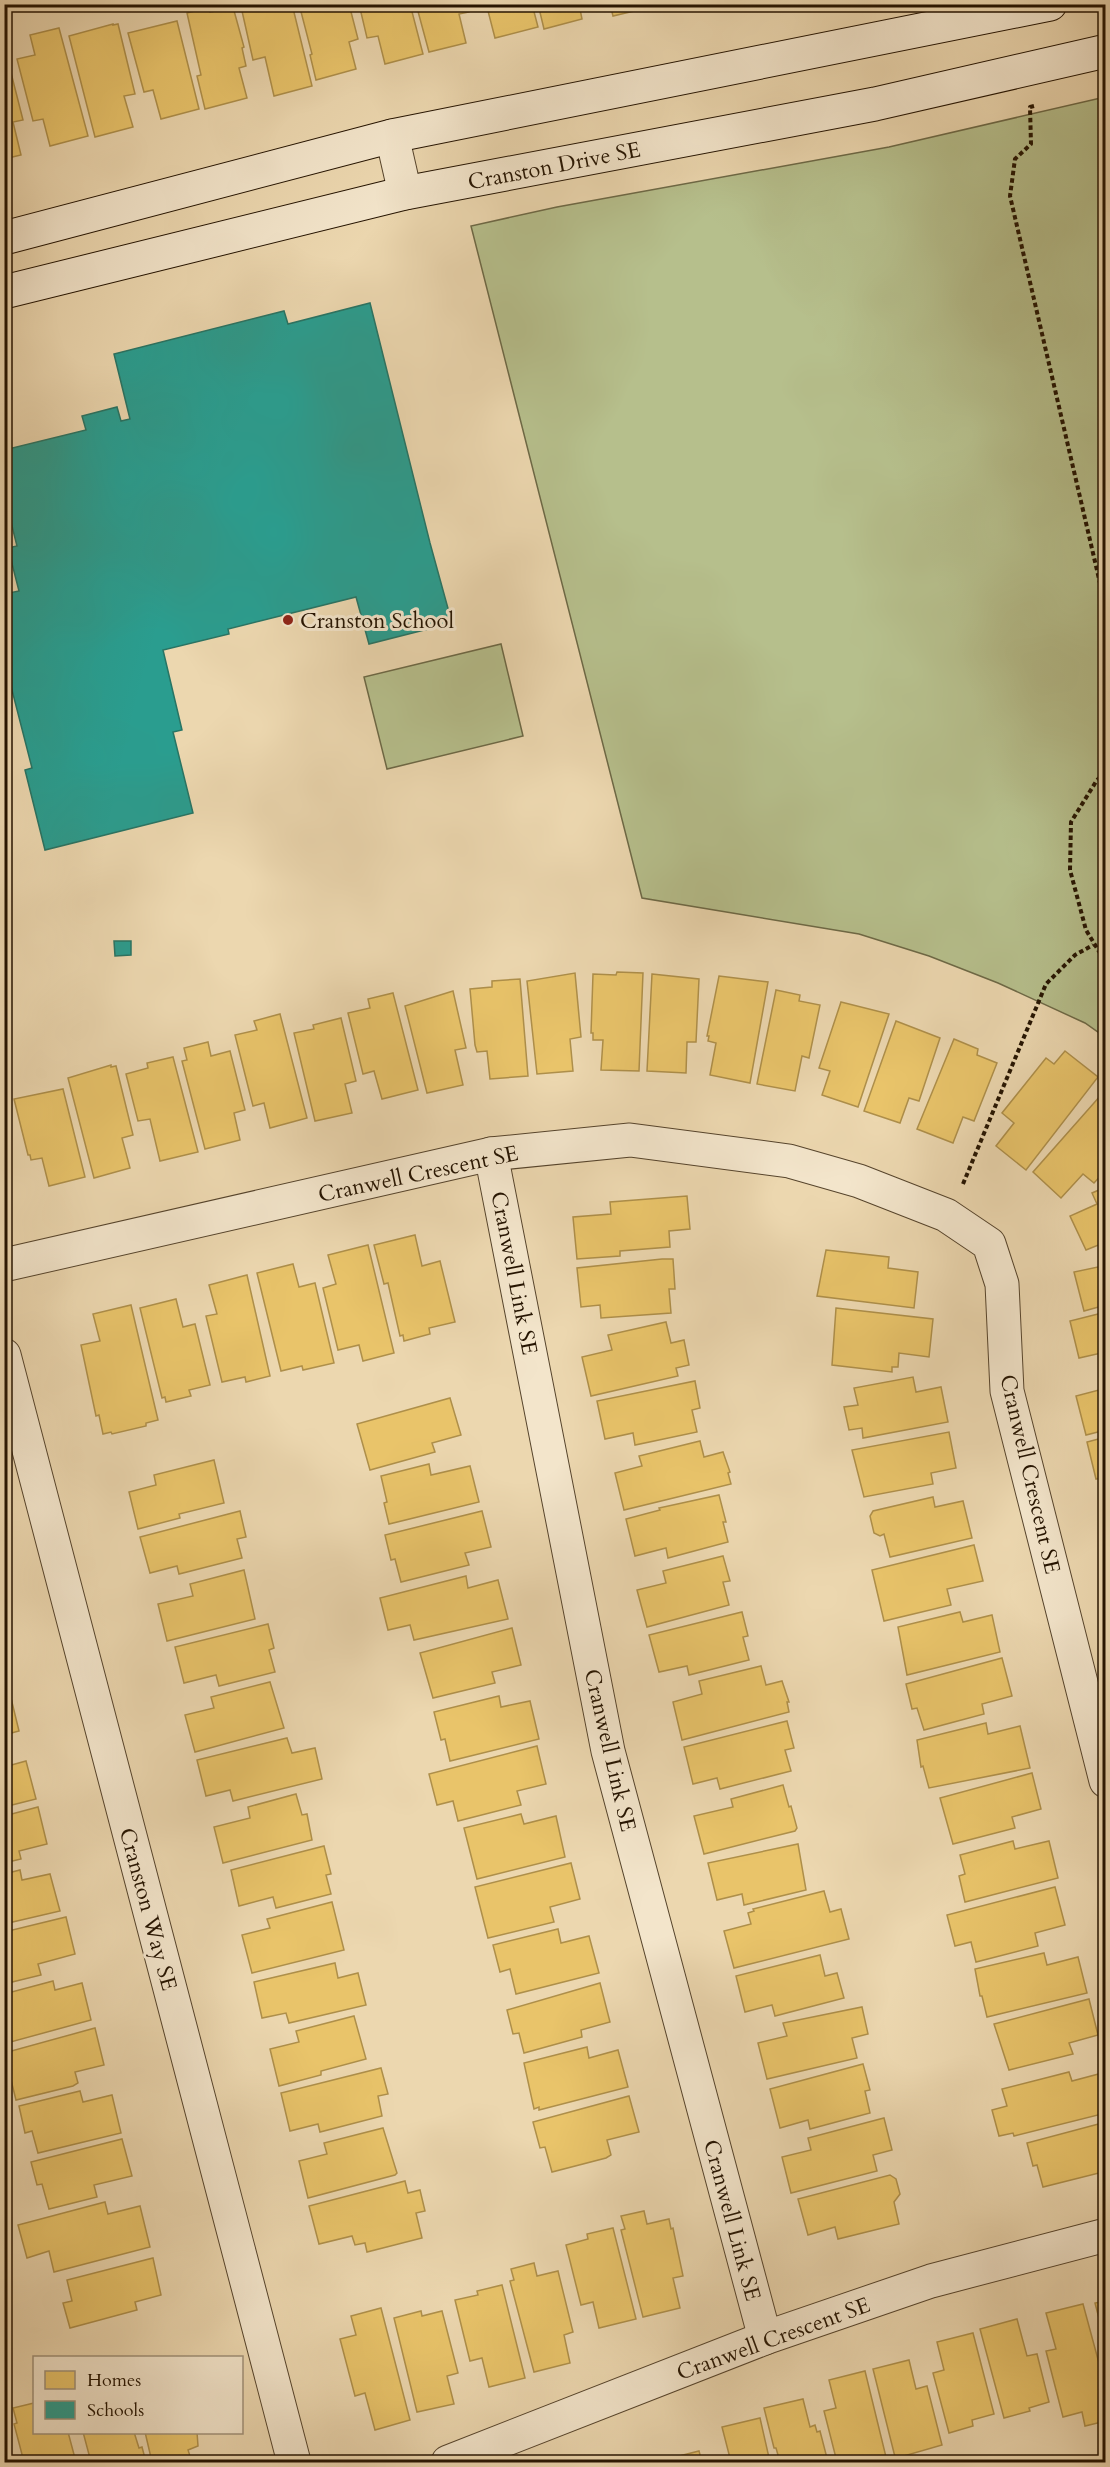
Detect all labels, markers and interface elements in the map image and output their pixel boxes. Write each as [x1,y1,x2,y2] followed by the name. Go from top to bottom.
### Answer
[465,135,643,197] street label: Cranston Drive SE
[300,606,454,636] place label: Cranston School
[281,613,295,627] marker: Cranston School
[315,1138,521,1210] street label: Cranwell Crescent SE
[483,1189,545,1357] street label: Cranwell Link SE
[992,1372,1068,1577] street label: Cranwell Crescent SE
[577,1666,643,1834] street label: Cranwell Link SE
[112,1825,184,1994] street label: Cranston Way SE
[696,2136,768,2304] street label: Cranwell Link SE
[672,2290,874,2388] street label: Cranwell Crescent SE
[33,2356,243,2434] legend
[87,2368,141,2393] text: Homes
[87,2398,144,2423] text: Schools

